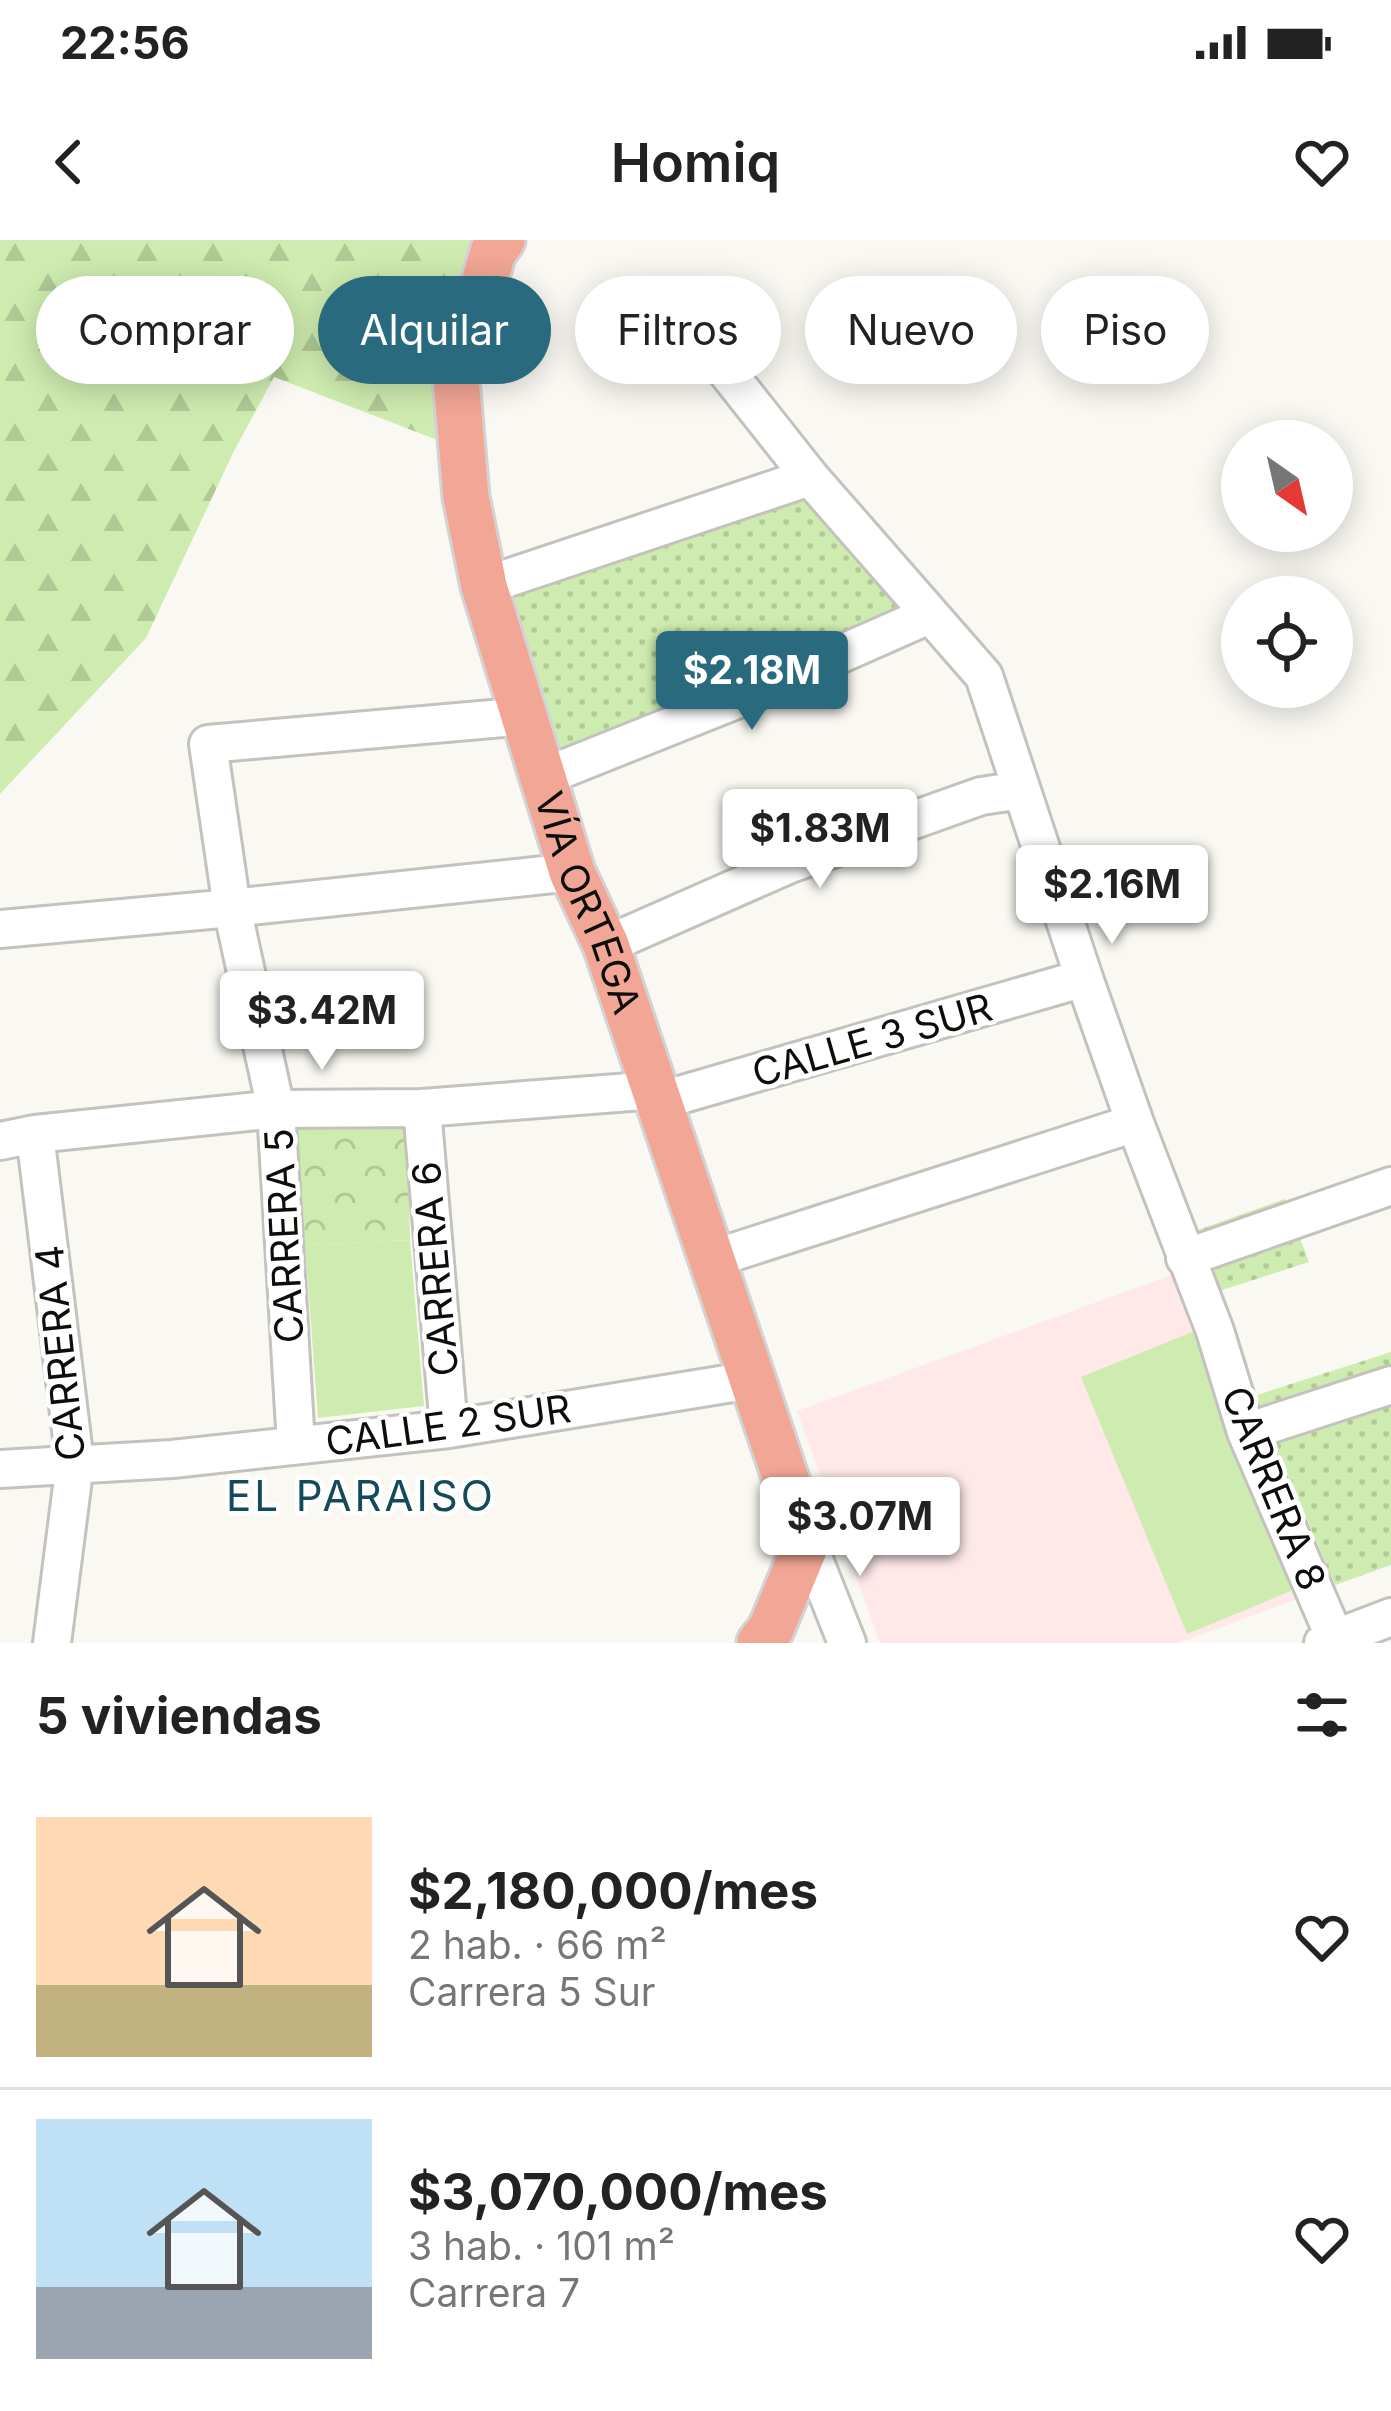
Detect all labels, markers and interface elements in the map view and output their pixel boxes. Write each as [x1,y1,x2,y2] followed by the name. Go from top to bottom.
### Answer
[60,15,190,70] text: 22:56
[36,129,102,195] icon: back
[1289,129,1355,195] icon: heart
[611,130,780,195] text: Homiq
[36,276,294,384] chip: Comprar
[318,276,551,384] chip: Alquilar
[575,276,781,384] chip: Filtros
[805,276,1017,384] chip: Nuevo
[1041,276,1209,384] chip: Piso
[1221,420,1353,552] north arrow
[1221,420,1353,708] map controls
[1221,576,1353,708] button: locate
[654,631,850,733] pin: $2.18M
[683,646,821,693] text: $2.18M
[526,786,651,1019] street label: VÍA ORTEGA
[722,789,918,891] pin: $1.83M
[749,804,891,851] text: $1.83M
[1014,845,1210,947] pin: $2.16M
[1043,860,1181,907] text: $2.16M
[224,971,420,1073] pin: $3.42M
[746,983,997,1096] street label: CALLE 3 SUR
[247,986,397,1033] text: $3.42M
[254,1127,313,1345] street label: CARRERA 5
[402,1160,467,1378] street label: CARRERA 6
[25,1243,94,1463] street label: CARRERA 4
[1212,1379,1337,1596] street label: CARRERA 8
[322,1384,574,1465] street label: CALLE 2 SUR
[226,1470,496,1521] district label: EL PARAISO
[762,1477,958,1579] pin: $3.07M
[787,1492,933,1539] text: $3.07M
[1289,1682,1355,1748] icon: filters
[36,1685,322,1746] text: 5 viviendas
[408,1860,818,1921] text: $2,180,000/mes
[132,1865,276,2009] icon: home
[1289,1904,1355,1970] icon: heart
[408,1921,667,1968] text: 2 hab. · 66 m²
[408,1968,655,2015] text: Carrera 5 Sur
[408,2161,828,2222] text: $3,070,000/mes
[132,2167,276,2311] icon: home
[1289,2206,1355,2272] icon: heart
[408,2222,675,2269] text: 3 hab. · 101 m²
[408,2269,580,2316] text: Carrera 7

